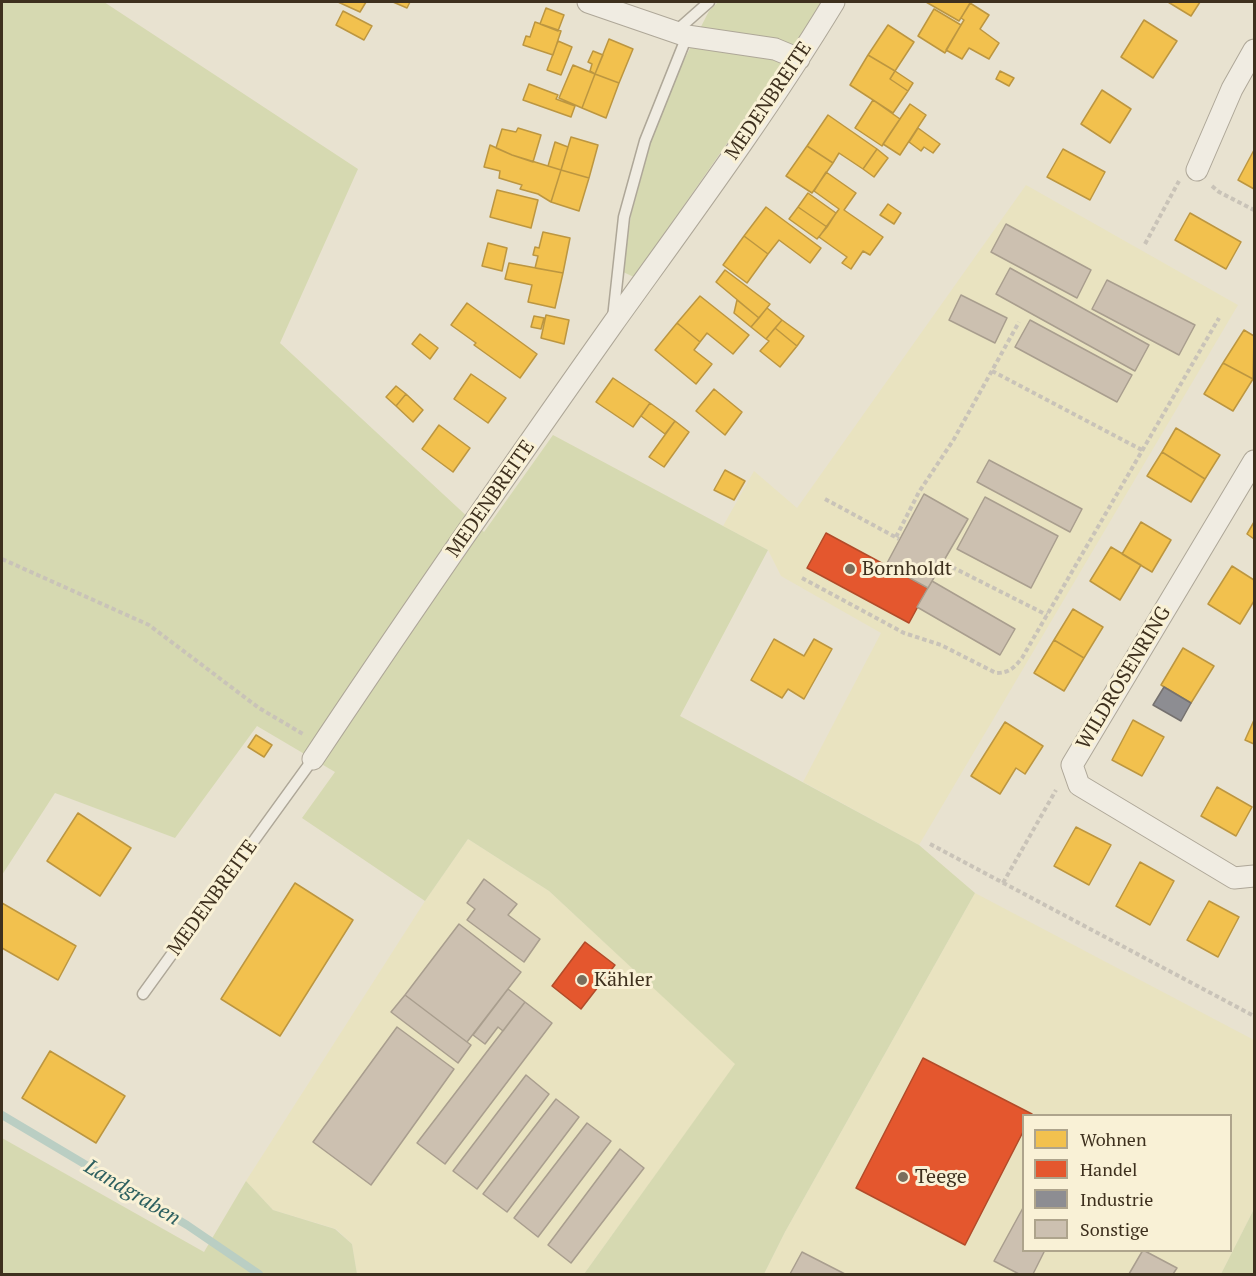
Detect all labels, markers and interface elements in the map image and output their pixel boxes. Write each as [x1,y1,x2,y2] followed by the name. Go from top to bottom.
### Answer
[721,37,817,165] street label: MEDENBREITE
[442,436,540,562] street label: MEDENBREITE
[862,557,952,581] place label: Bornholdt
[843,562,857,576] marker: Bornholdt
[1072,602,1176,754] street label: WILDROSENRING
[163,835,263,961] street label: MEDENBREITE
[594,968,653,992] place label: Kähler
[575,973,589,987] marker: Kähler
[1022,1114,1232,1252] legend
[1080,1127,1147,1151] text: Wohnen
[80,1155,184,1231] water label: Landgraben
[1080,1157,1137,1181] text: Handel
[915,1165,967,1189] place label: Teege
[896,1170,910,1184] marker: Teege
[1080,1187,1153,1211] text: Industrie
[1080,1217,1149,1241] text: Sonstige

